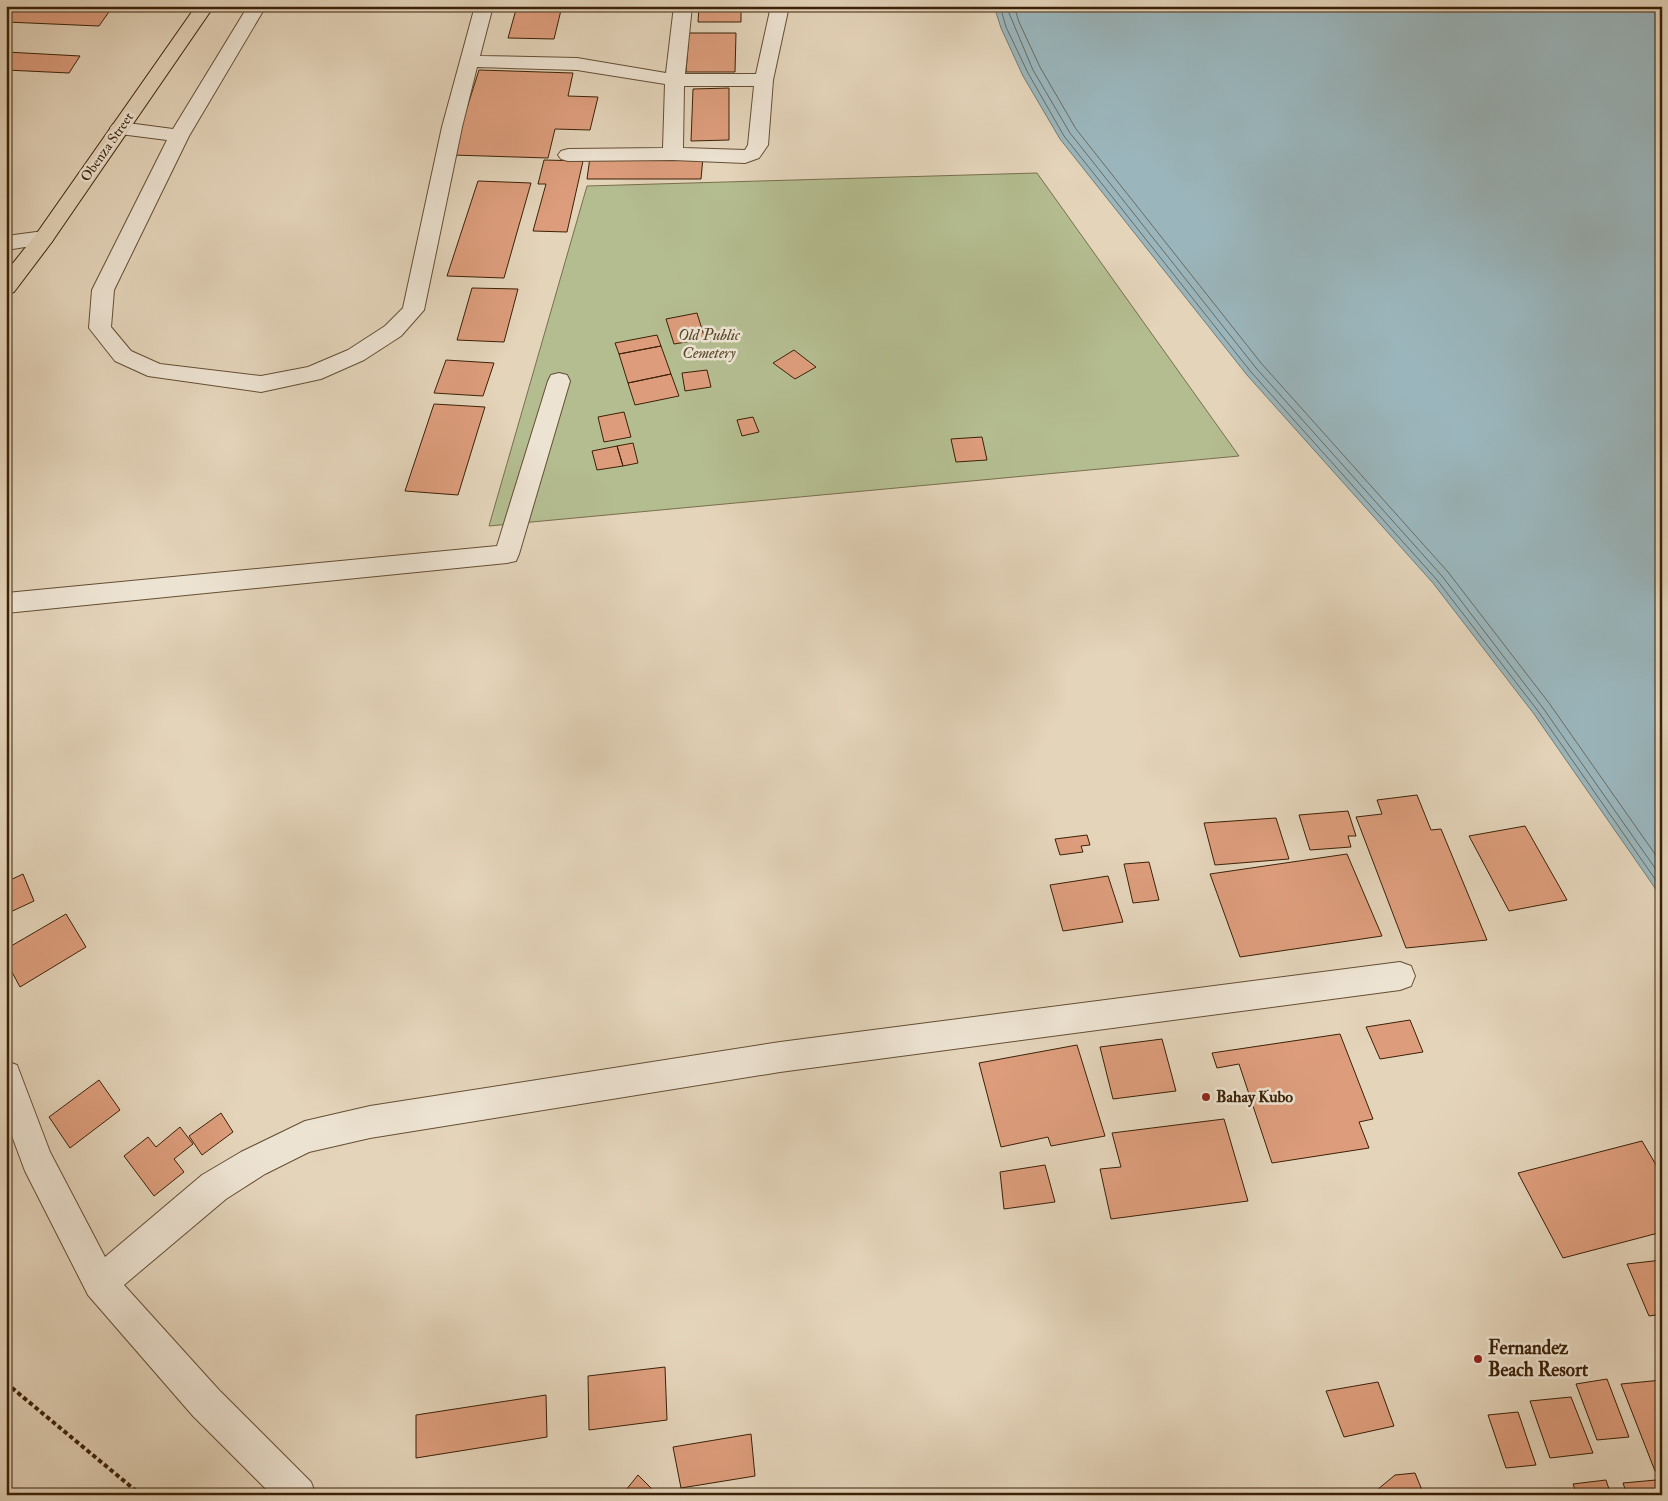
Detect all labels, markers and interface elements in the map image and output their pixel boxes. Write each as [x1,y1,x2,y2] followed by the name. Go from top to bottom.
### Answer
[77,109,137,185] street label: Obenza Street
[678,325,741,363] park label: Old Public Cemetery
[1216,1087,1293,1108] place label: Bahay Kubo
[1200,1091,1212,1103] marker: Bahay Kubo
[1488,1336,1589,1382] place label: Fernandez Beach Resort
[1472,1353,1484,1365] marker: Fernandez Beach Resort

